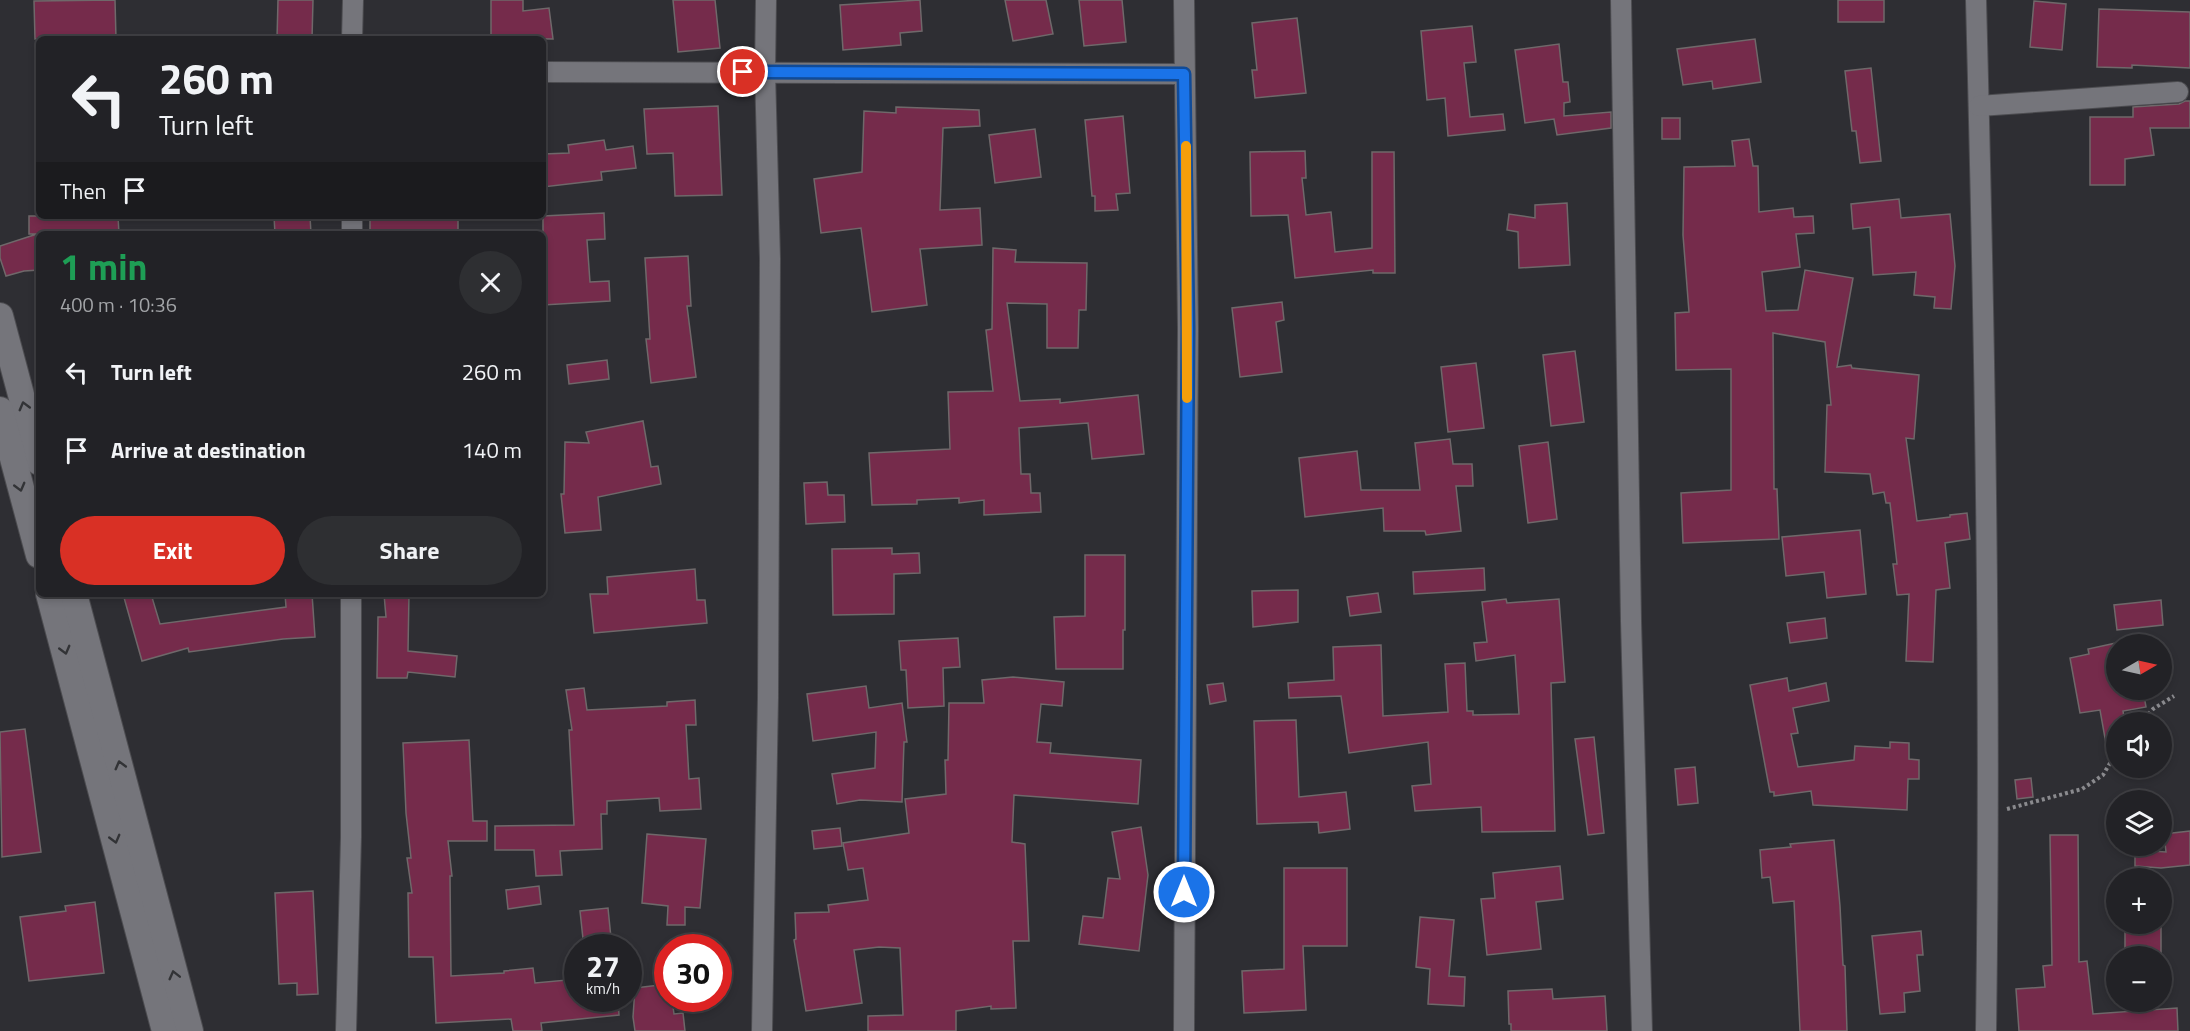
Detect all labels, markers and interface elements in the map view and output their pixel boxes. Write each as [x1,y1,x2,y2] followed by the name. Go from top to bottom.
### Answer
[159,46,274,110] text: 260 m
[717,46,768,97] pin
[726,55,759,88] icon: arrive
[60,60,138,138] icon: left
[159,104,253,145] text: Turn left
[60,174,106,208] text: Then
[118,174,151,207] icon: arrive
[60,239,147,294] text: 1 min
[459,251,522,314] button: close
[60,289,177,320] text: 400 m · 10:36
[111,355,192,389] text: Turn left
[462,355,522,389] text: 260 m
[60,356,93,389] icon: left
[19,401,31,411] one-way arrow
[111,433,306,467] text: Arrive at destination
[462,433,522,467] text: 140 m
[60,434,93,467] icon: arrive
[13,481,26,491] one-way arrow
[60,516,285,585] button: Exit
[297,516,522,585] button: Share
[2106,634,2172,700] north arrow
[2106,634,2172,1012] map controls
[58,645,70,655] one-way arrow
[2106,712,2172,778] button: sound
[115,761,128,771] one-way arrow
[2106,790,2172,856] button: layers
[108,834,121,844] one-way arrow
[1152,860,1216,924] position arrow
[2106,868,2172,934] button: +
[654,934,732,1012] speed limit sign: 30
[586,943,620,989] text: 27
[2106,946,2172,1012] button: −
[169,970,181,980] one-way arrow
[586,977,620,1000] text: km/h

